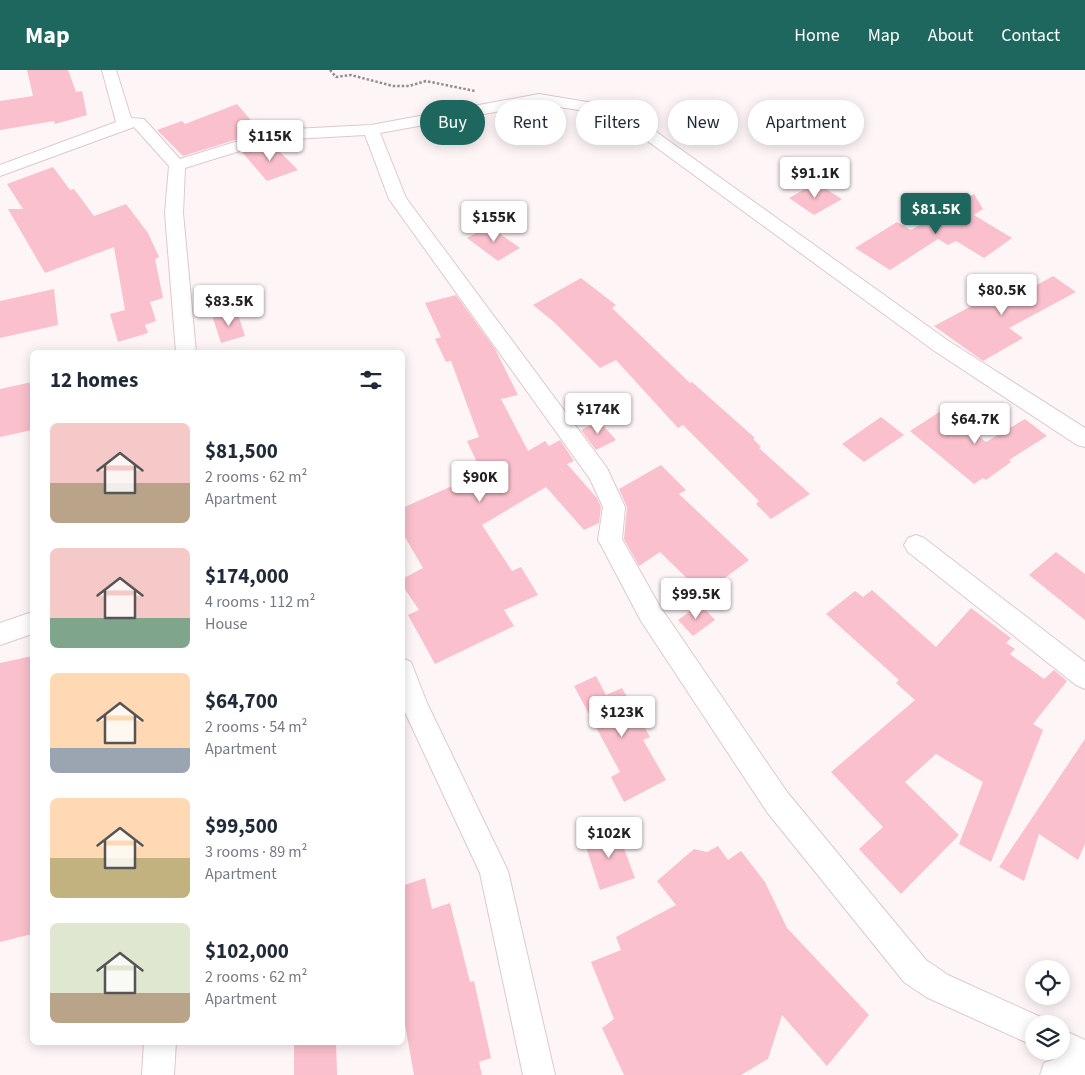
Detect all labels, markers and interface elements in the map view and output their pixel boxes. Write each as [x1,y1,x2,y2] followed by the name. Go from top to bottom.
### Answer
[25,18,70,53] text: Map
[794,23,840,48] text: Home
[868,23,900,48] text: Map
[928,23,973,48] text: About
[1001,23,1060,48] text: Contact
[420,100,485,145] chip: Buy
[495,100,566,145] chip: Rent
[576,100,658,145] chip: Filters
[668,100,738,145] chip: New
[748,100,864,145] chip: Apartment
[235,119,305,162] pin: $115K
[248,125,292,147] text: $115K
[774,156,856,199] pin: $91.1K
[791,162,839,184] text: $91.1K
[895,192,977,235] pin: $81.5K
[912,198,960,220] text: $81.5K
[459,200,529,243] pin: $155K
[472,206,516,228] text: $155K
[961,274,1043,316] pin: $80.5K
[978,279,1026,301] text: $80.5K
[188,284,270,327] pin: $83.5K
[205,290,253,312] text: $83.5K
[50,365,138,395] text: 12 homes
[357,366,385,394] icon: filters
[563,392,633,435] pin: $174K
[576,398,620,420] text: $174K
[934,402,1016,445] pin: $64.7K
[951,408,999,430] text: $64.7K
[205,436,278,466] text: $81,500
[90,443,150,503] icon: home
[450,460,510,503] pin: $90K
[205,466,307,488] text: 2 rooms · 62 m²
[462,466,498,488] text: $90K
[205,488,277,510] text: Apartment
[205,561,289,591] text: $174,000
[90,568,150,628] icon: home
[655,578,737,620] pin: $99.5K
[672,583,720,605] text: $99.5K
[205,591,315,613] text: 4 rooms · 112 m²
[205,613,247,635] text: House
[205,686,278,716] text: $64,700
[90,693,150,753] icon: home
[587,696,657,738] pin: $123K
[600,701,644,723] text: $123K
[205,716,307,738] text: 2 rooms · 54 m²
[205,738,277,760] text: Apartment
[205,811,278,841] text: $99,500
[574,816,644,859] pin: $102K
[90,818,150,878] icon: home
[587,822,631,844] text: $102K
[205,841,307,863] text: 3 rooms · 89 m²
[205,863,277,885] text: Apartment
[205,936,289,966] text: $102,000
[90,943,150,1003] icon: home
[1025,960,1070,1060] map controls
[1025,960,1070,1005] button: locate
[205,966,307,988] text: 2 rooms · 62 m²
[205,988,277,1010] text: Apartment
[1025,1015,1070,1060] button: layers

